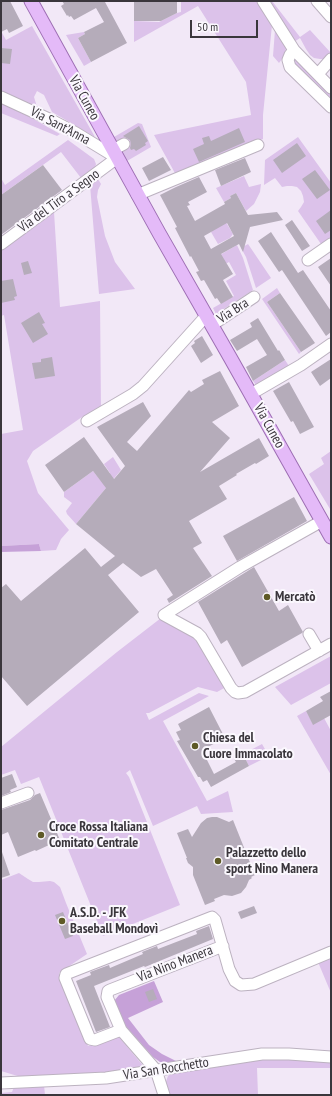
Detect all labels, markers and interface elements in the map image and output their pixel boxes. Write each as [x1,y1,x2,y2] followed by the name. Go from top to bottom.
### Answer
[192,12,260,38] scale bar
[197,19,218,34] text: 50 m
[65,73,103,123] street label: Via Cuneo
[27,103,93,149] street label: Via Sant'Anna
[15,166,103,236] street label: Via del Tiro a Segno
[214,295,252,327] street label: Via Bra
[250,401,288,451] street label: Via Cuneo
[275,589,315,605] place label: Mercatò
[262,592,272,602] marker: Mercatò
[203,730,293,762] place label: Chiesa del Cuore Immacolato
[190,741,200,751] marker: Chiesa del Cuore Immacolato
[49,819,148,852] place label: Croce Rossa Italiana Comitato Centrale
[36,830,46,840] marker: Croce Rossa Italiana Comitato Centrale
[226,845,318,878] place label: Palazzetto dello sport Nino Manera
[213,856,223,866] marker: Palazzetto dello sport Nino Manera
[70,905,158,938] place label: A.S.D. - JFK Baseball Mondovì
[57,916,67,926] marker: A.S.D. - JFK Baseball Mondovì
[135,942,215,986] street label: Via Nino Manera
[122,1054,210,1084] street label: Via San Rocchetto

